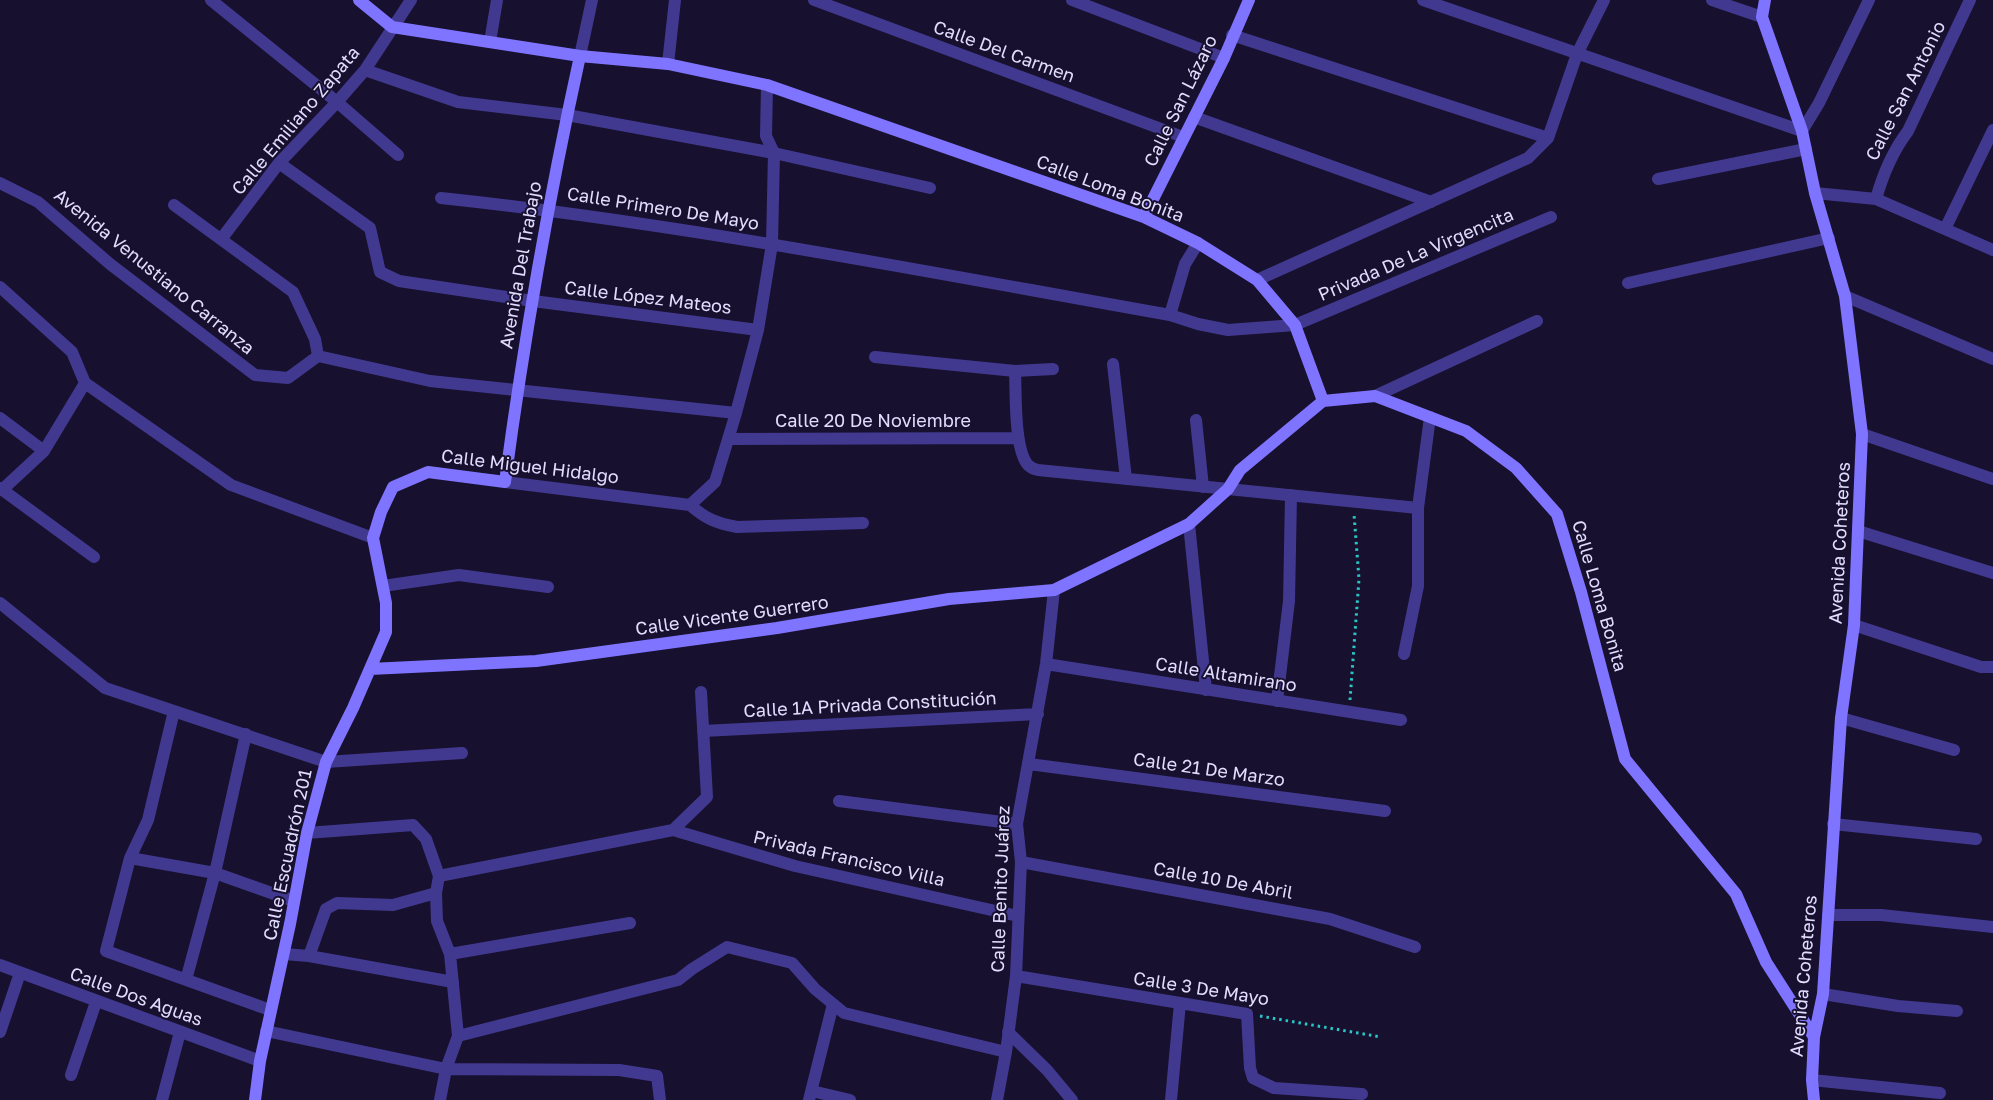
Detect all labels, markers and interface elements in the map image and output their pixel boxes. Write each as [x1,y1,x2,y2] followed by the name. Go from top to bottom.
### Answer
[930,16,1078,88] street label: Calle Del Carmen
[1862,18,1950,164] street label: Calle San Antonio
[1140,32,1222,170] street label: Calle San Lázaro
[228,42,364,200] street label: Calle Emiliano Zapata
[1033,151,1187,227] street label: Calle Loma Bonita
[496,180,546,350] street label: Avenida Del Trabajo
[565,183,761,235] street label: Calle Primero De Mayo
[50,185,258,359] street label: Avenida Venustiano Carranza
[1315,204,1517,306] street label: Privada De La Virgencita
[563,277,733,319] street label: Calle López Mateos
[775,410,971,432] street label: Calle 20 De Noviembre
[440,445,620,489] street label: Calle Miguel Hidalgo
[1825,461,1855,625] street label: Avenida Coheteros
[1567,518,1631,674] street label: Calle Loma Bonita
[634,592,830,640] street label: Calle Vicente Guerrero
[1154,653,1298,697] street label: Calle Altamirano
[743,688,997,722] street label: Calle 1A Privada Constitución
[1132,749,1286,791] street label: Calle 21 De Marzo
[259,767,317,943] street label: Calle Escuadrón 201
[987,805,1015,973] street label: Calle Benito Juárez
[751,826,947,892] street label: Privada Francisco Villa
[1152,858,1294,904] street label: Calle 10 De Abril
[1786,894,1822,1058] street label: Avenida Coheteros
[67,963,205,1031] street label: Calle Dos Aguas
[1132,968,1270,1010] street label: Calle 3 De Mayo

